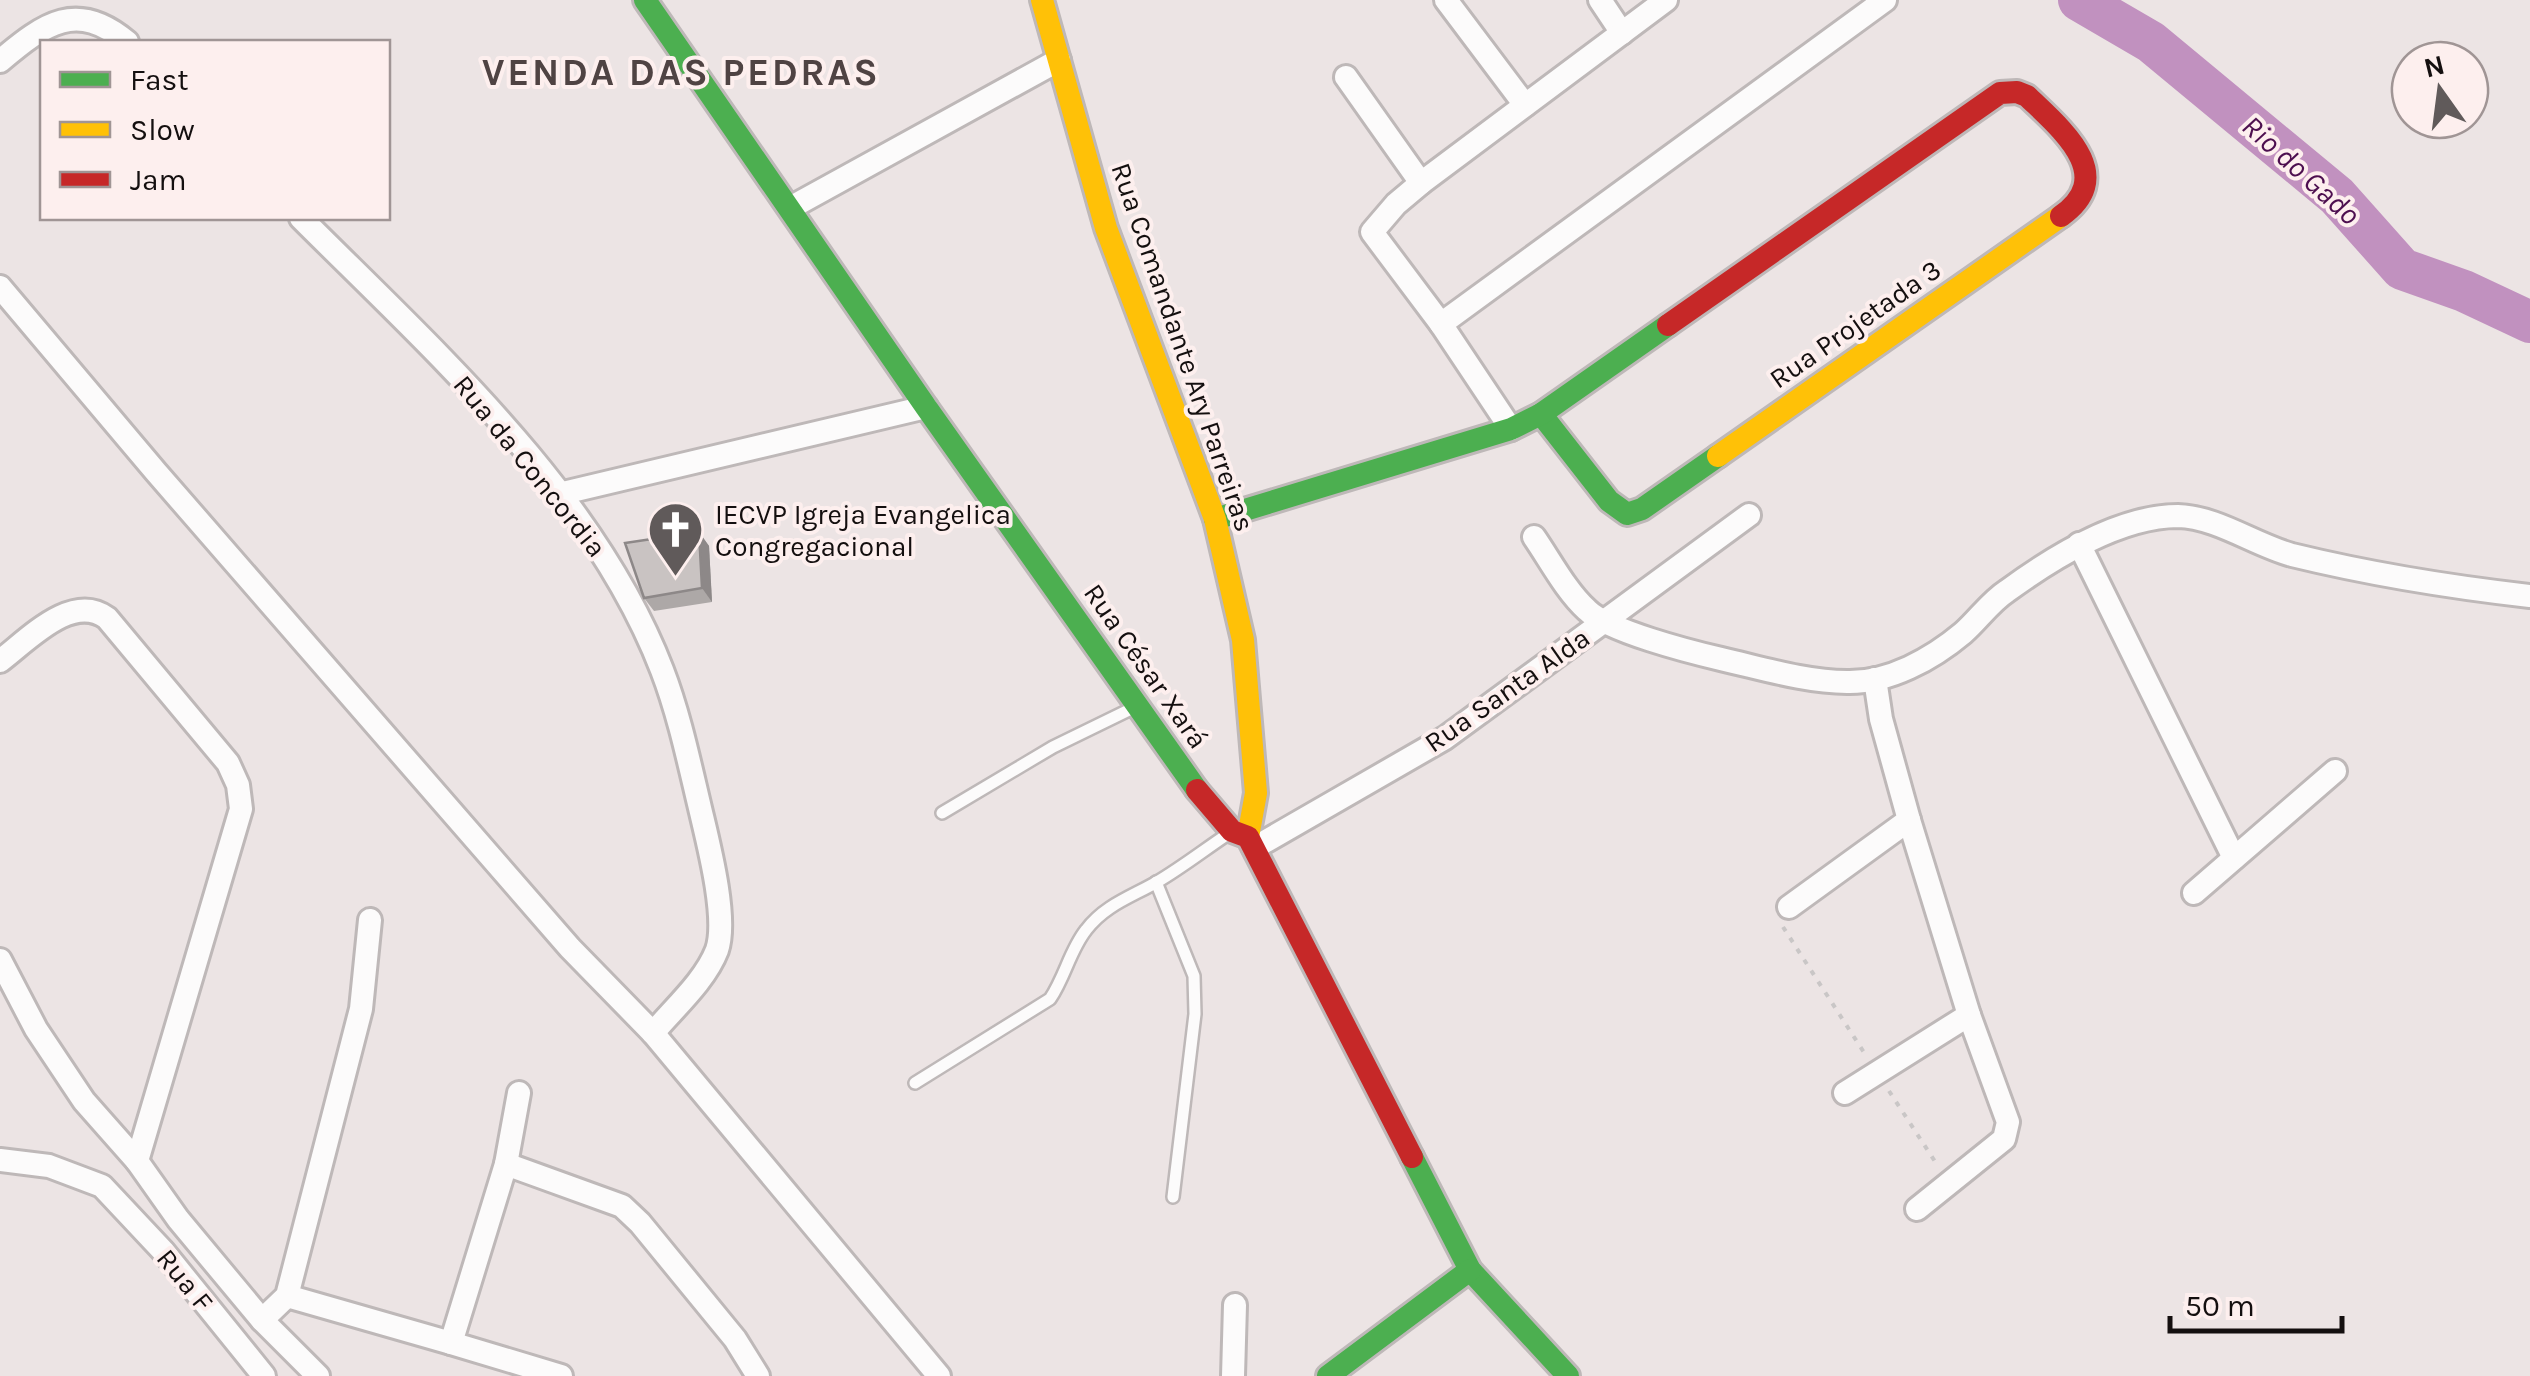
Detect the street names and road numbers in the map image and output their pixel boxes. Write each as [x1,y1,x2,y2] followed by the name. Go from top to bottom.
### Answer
[1104,158,1262,536] street label: Rua Comandante Ary Parreiras
[1763,253,1947,395] street label: Rua Projetada 3
[447,368,613,564] street label: Rua da Concordia
[1077,577,1215,755] street label: Rua César Xará
[1418,621,1596,759] street label: Rua Santa Alda
[150,1242,220,1318] street label: Rua F

